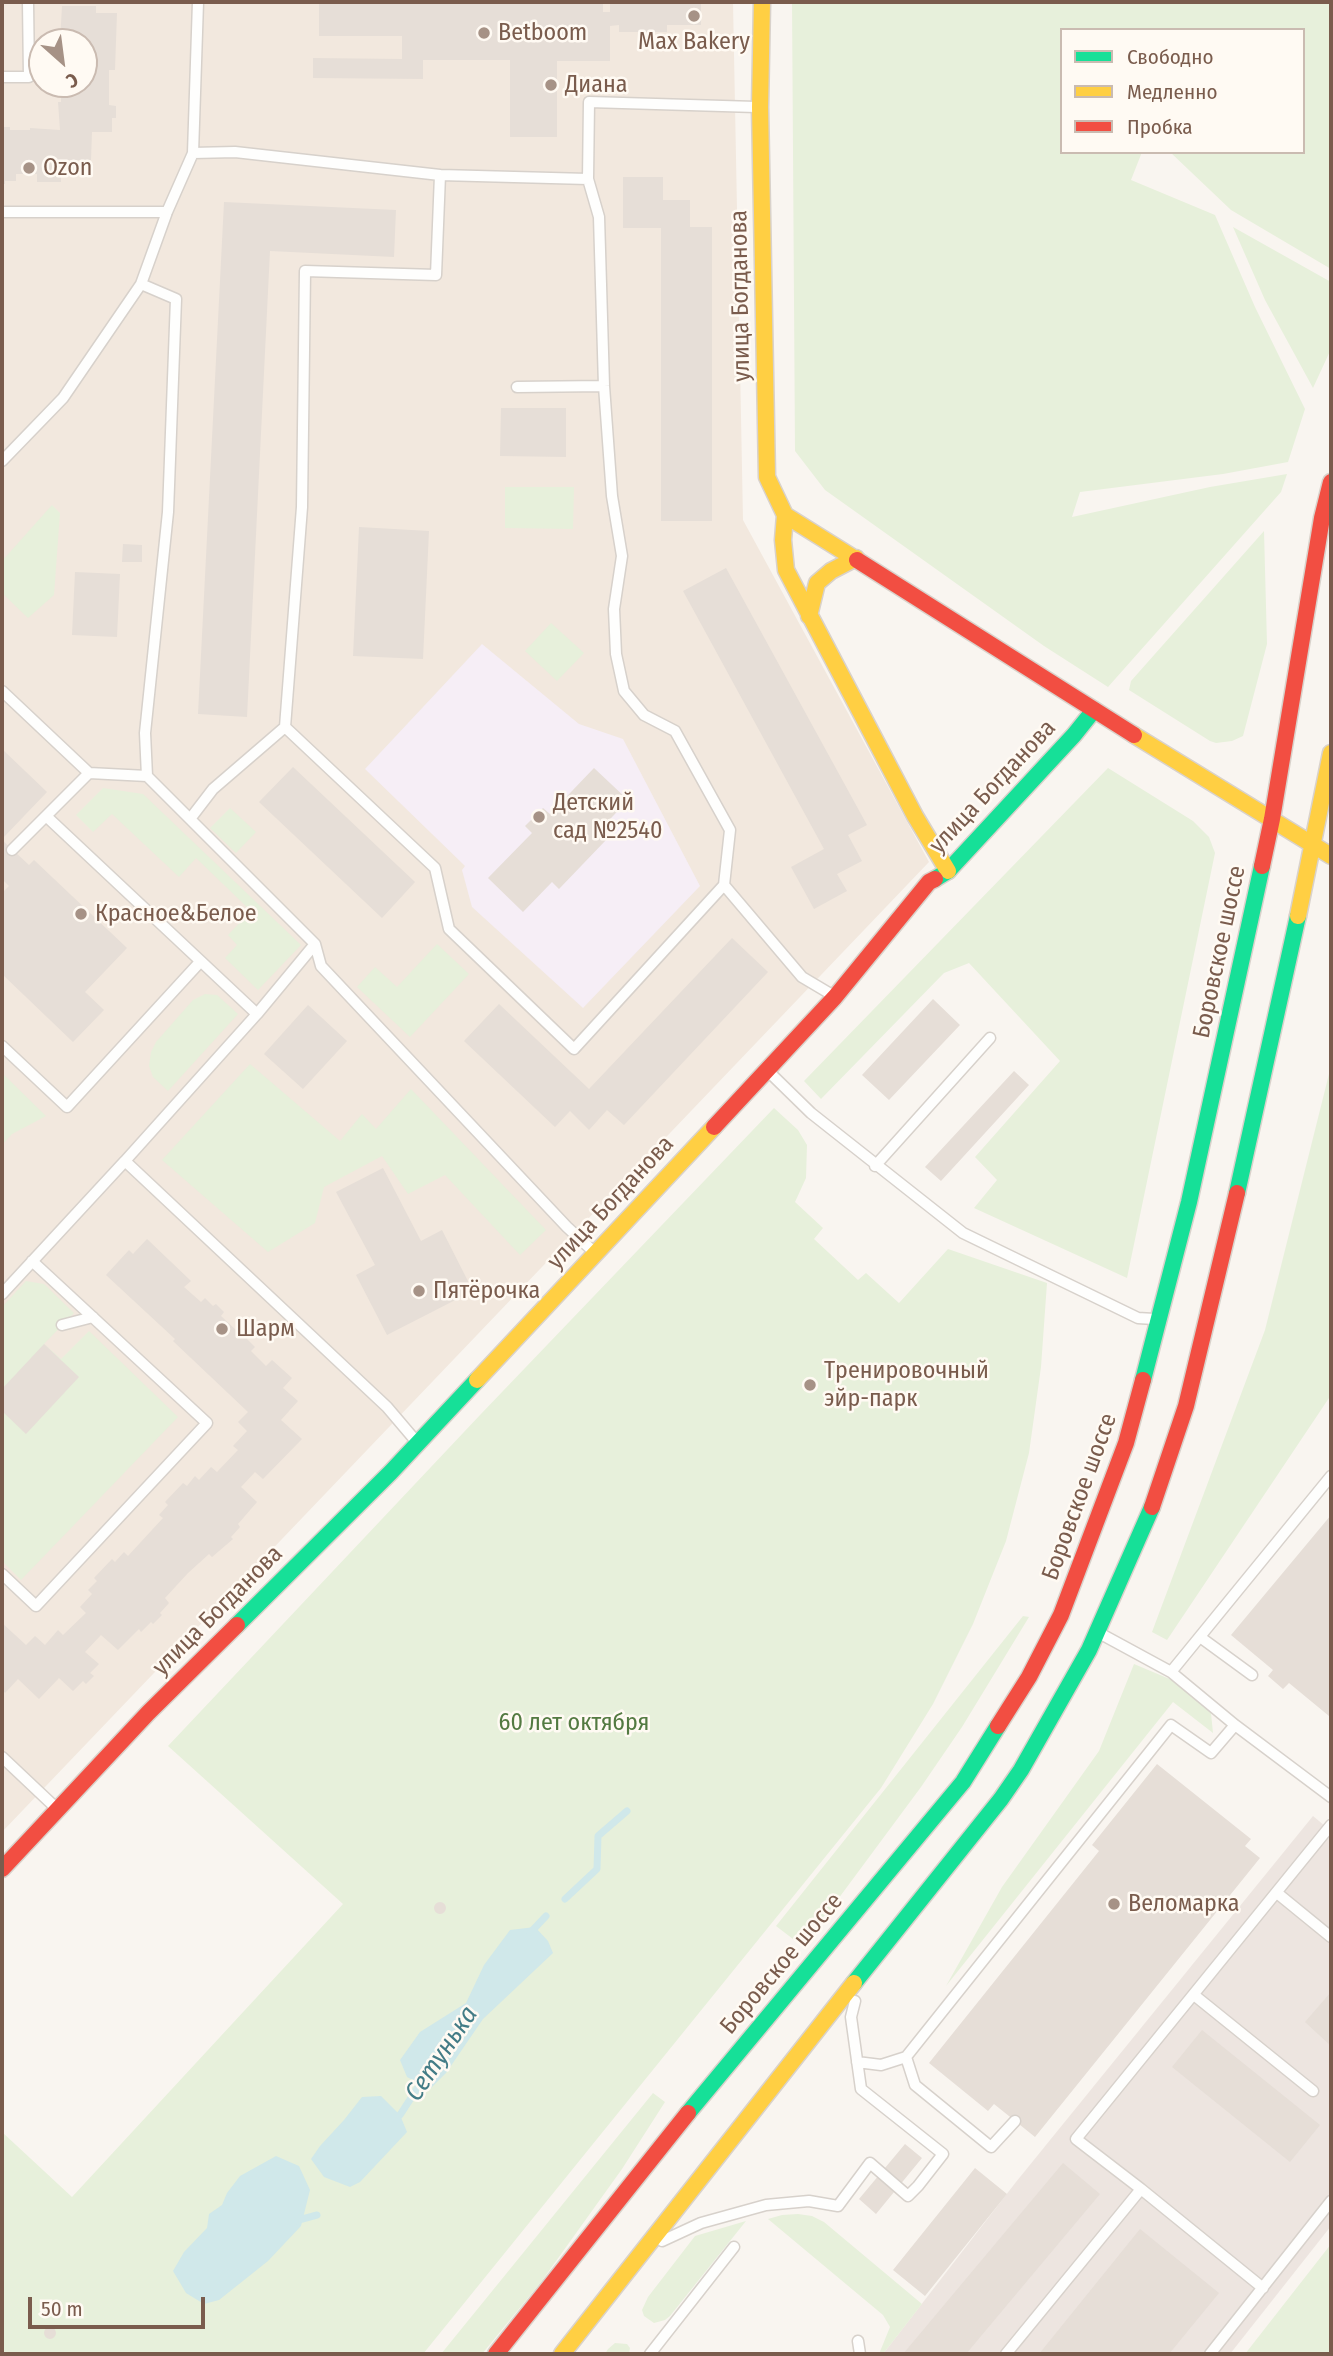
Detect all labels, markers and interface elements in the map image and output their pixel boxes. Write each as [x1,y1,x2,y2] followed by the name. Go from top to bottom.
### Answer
[686,8,702,24] marker: Max Bakery
[498,19,587,47] place label: Betboom
[476,25,492,41] marker: Betboom
[28,28,98,98] north arrow
[638,28,750,56] place label: Max Bakery
[1060,28,1305,154] legend
[1127,44,1213,70] text: Свободно
[62,68,82,93] text: С
[565,71,628,99] place label: Диана
[543,77,559,93] marker: Диана
[1127,79,1217,105] text: Медленно
[1127,114,1193,140] text: Пробка
[43,154,92,182] place label: Ozon
[21,160,37,176] marker: Ozon
[725,210,757,382] street label: улица Богданова
[924,714,1062,860] street label: улица Богданова
[553,789,662,845] place label: Детский сад №2540
[531,809,547,825] marker: Детский сад №2540
[1188,863,1252,1041] street label: Боровское шоссе
[95,900,257,928] place label: Красное&Белое
[73,906,89,922] marker: Красное&Белое
[542,1130,680,1276] street label: улица Богданова
[433,1277,540,1305] place label: Пятёрочка
[411,1283,427,1299] marker: Пятёрочка
[236,1315,295,1343] place label: Шарм
[214,1321,230,1337] marker: Шарм
[824,1357,989,1413] place label: Тренировочный эйр-парк
[802,1377,818,1393] marker: Тренировочный эйр-парк
[1036,1410,1124,1584] street label: Боровское шоссе
[147,1540,289,1682] street label: улица Богданова
[498,1709,650,1737] park label: 60 лет октября
[715,1888,849,2040] street label: Боровское шоссе
[1128,1890,1239,1918] place label: Веломарка
[1106,1896,1122,1912] marker: Веломарка
[399,2001,485,2107] water label: Сетунька
[32,2282,208,2326] scale bar
[41,2296,83,2322] text: 50 m

